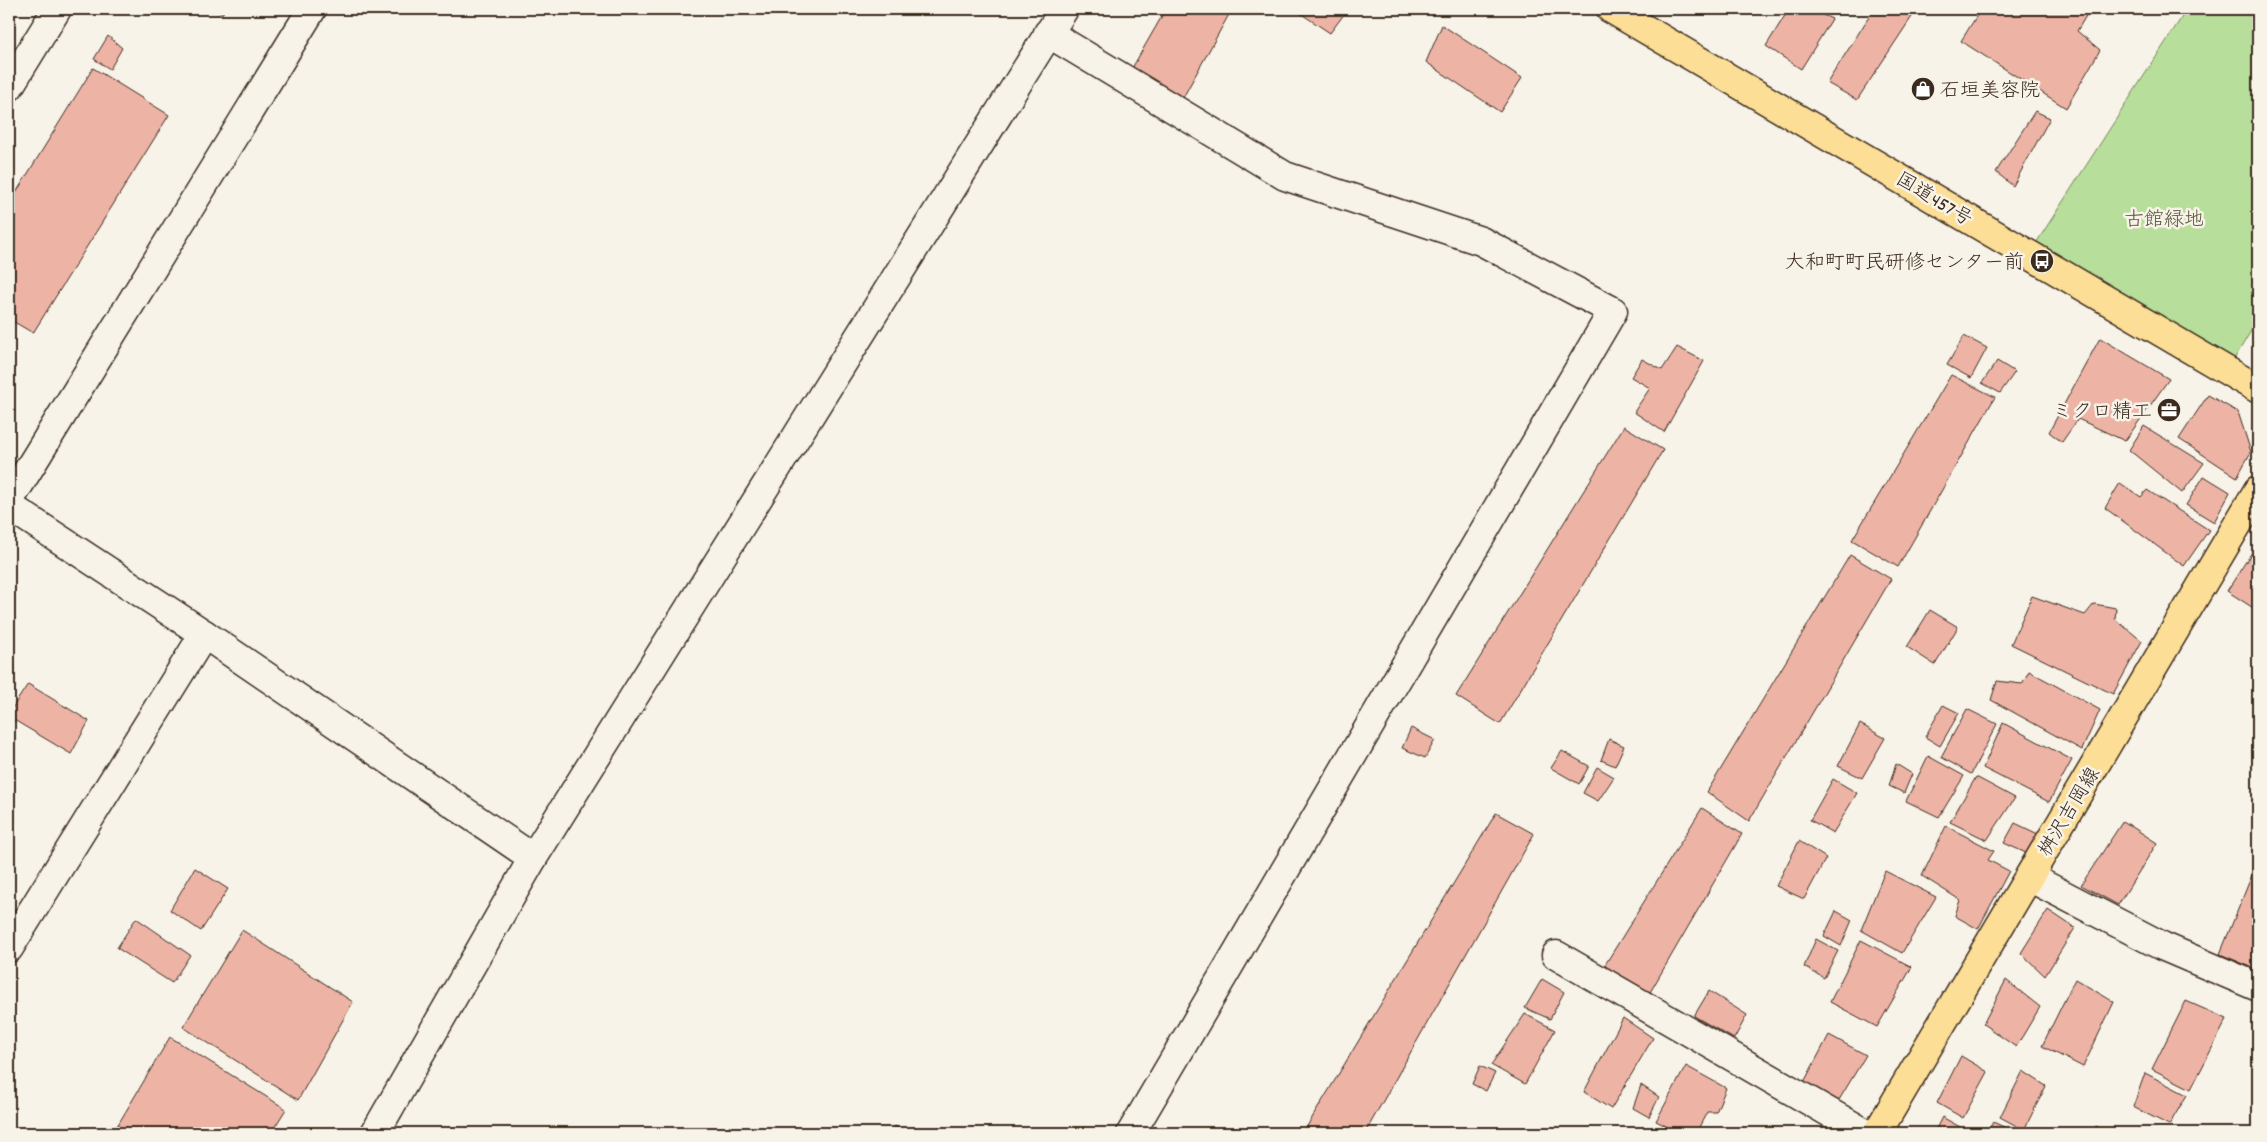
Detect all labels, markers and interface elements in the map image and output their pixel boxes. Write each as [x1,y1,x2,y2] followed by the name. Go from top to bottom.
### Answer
[1910,76,1936,102] shop icon: 石垣美容院
[1940,78,2040,106] place label: 石垣美容院
[1890,167,1977,235] street label: 国道457号
[2124,207,2204,235] park label: 古館緑地
[2029,248,2055,274] bus stop icon: 大和町町民研修センター前
[1785,250,2024,278] place label: 大和町町民研修センター前
[2156,397,2182,423] office icon: ミクロ精工
[2052,399,2152,427] place label: ミクロ精工
[2033,762,2108,863] street label: 桝沢吉岡線

